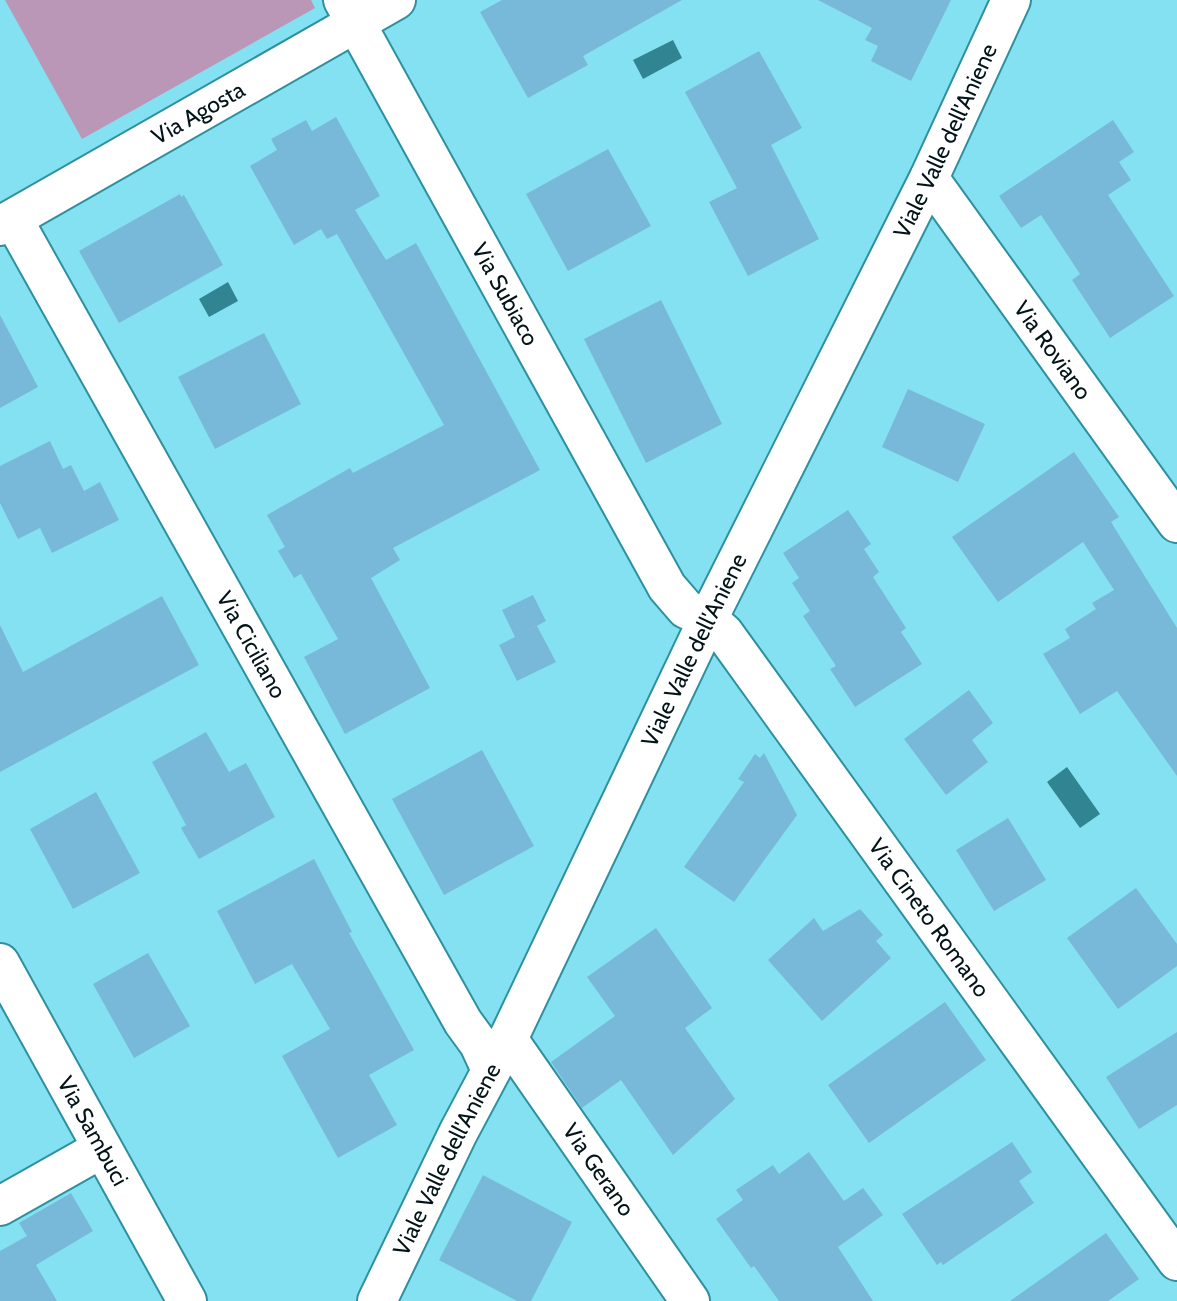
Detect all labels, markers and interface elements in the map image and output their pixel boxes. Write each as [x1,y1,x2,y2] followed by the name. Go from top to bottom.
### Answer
[887,39,1003,243] street label: Viale Valle dell'Aniene
[147,75,250,151] street label: Via Agosta
[466,238,545,350] street label: Via Subiaco
[1008,295,1098,405] street label: Via Roviano
[635,548,753,751] street label: Viale Valle dell'Aniene
[210,586,293,703] street label: Via Ciciliano
[863,833,996,1002] street label: Via Cineto Romano
[387,1058,507,1260] street label: Viale Valle dell'Aniene
[51,1071,134,1191] street label: Via Sambuci
[557,1118,641,1221] street label: Via Gerano

